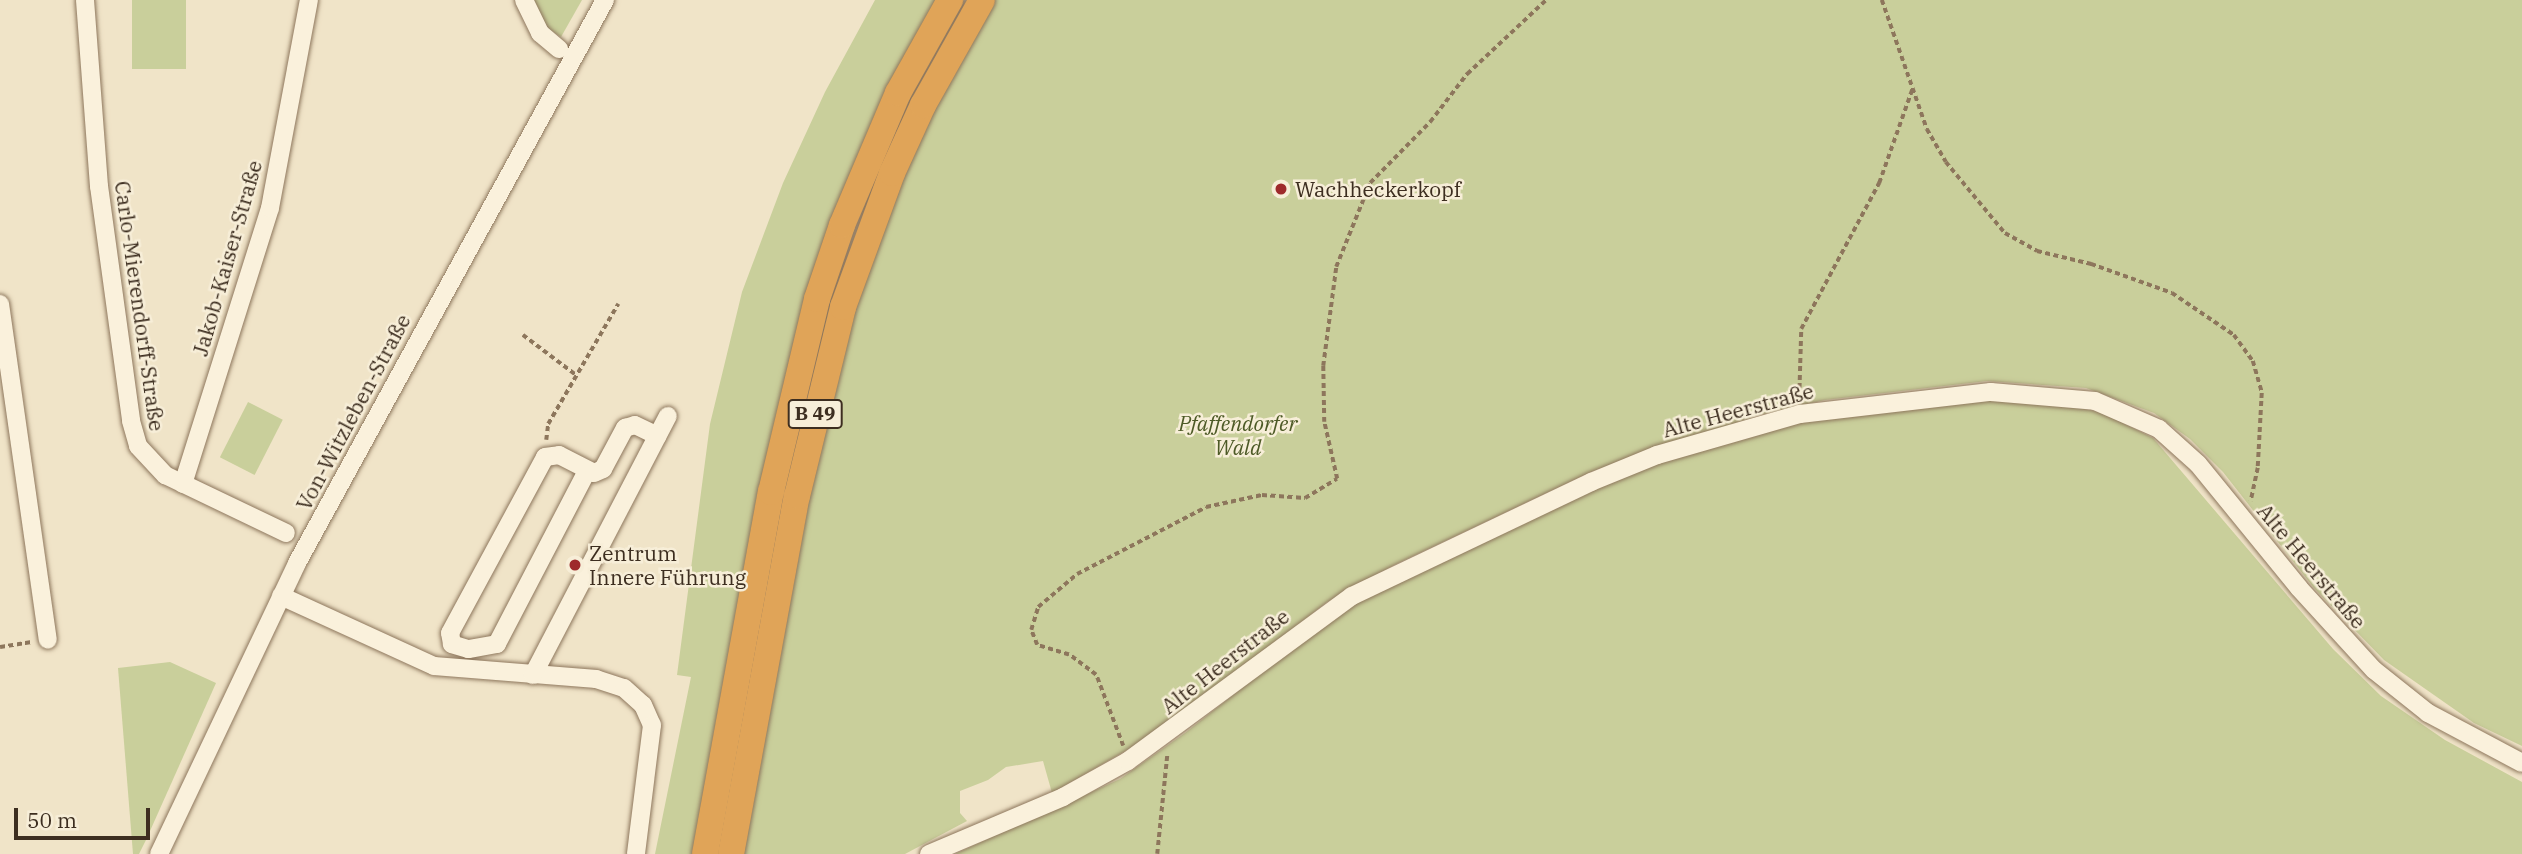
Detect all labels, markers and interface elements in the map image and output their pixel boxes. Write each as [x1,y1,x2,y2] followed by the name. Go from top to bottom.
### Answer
[187,157,267,359] street label: Jakob-Kaiser-Straße
[1295,176,1461,202] place label: Wachheckerkopf
[110,179,170,433] street label: Carlo-Mierendorff-Straße
[1273,181,1289,197] marker: Wachheckerkopf
[291,310,415,514] street label: Von-Witzleben-Straße
[1660,378,1816,442] street label: Alte Heerstraße
[787,398,843,430] road number: B 49
[1178,410,1298,460] park label: Pfaffendorfer Wald
[2252,498,2372,634] street label: Alte Heerstraße
[589,540,746,590] place label: Zentrum Innere Führung
[567,557,583,573] marker: Zentrum Innere Führung
[1156,603,1294,719] street label: Alte Heerstraße
[18,794,154,838] scale bar
[27,806,77,834] text: 50 m

